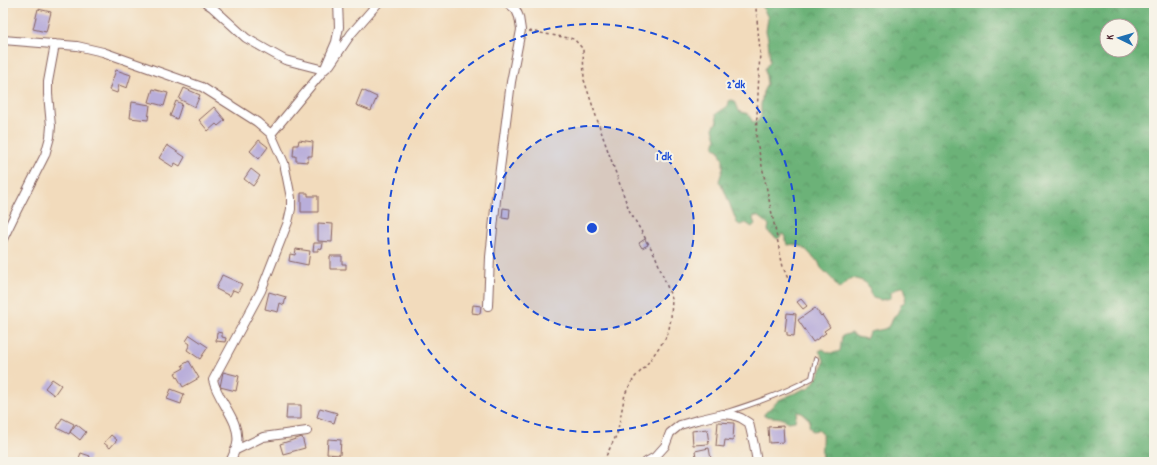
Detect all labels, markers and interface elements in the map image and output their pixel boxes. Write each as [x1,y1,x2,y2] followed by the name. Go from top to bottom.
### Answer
[1099,18,1139,58] north arrow
[1103,34,1119,41] text: K
[727,77,745,94] text: 2 dk
[656,149,672,166] text: 1 dk
[585,221,599,235] centre of rings

